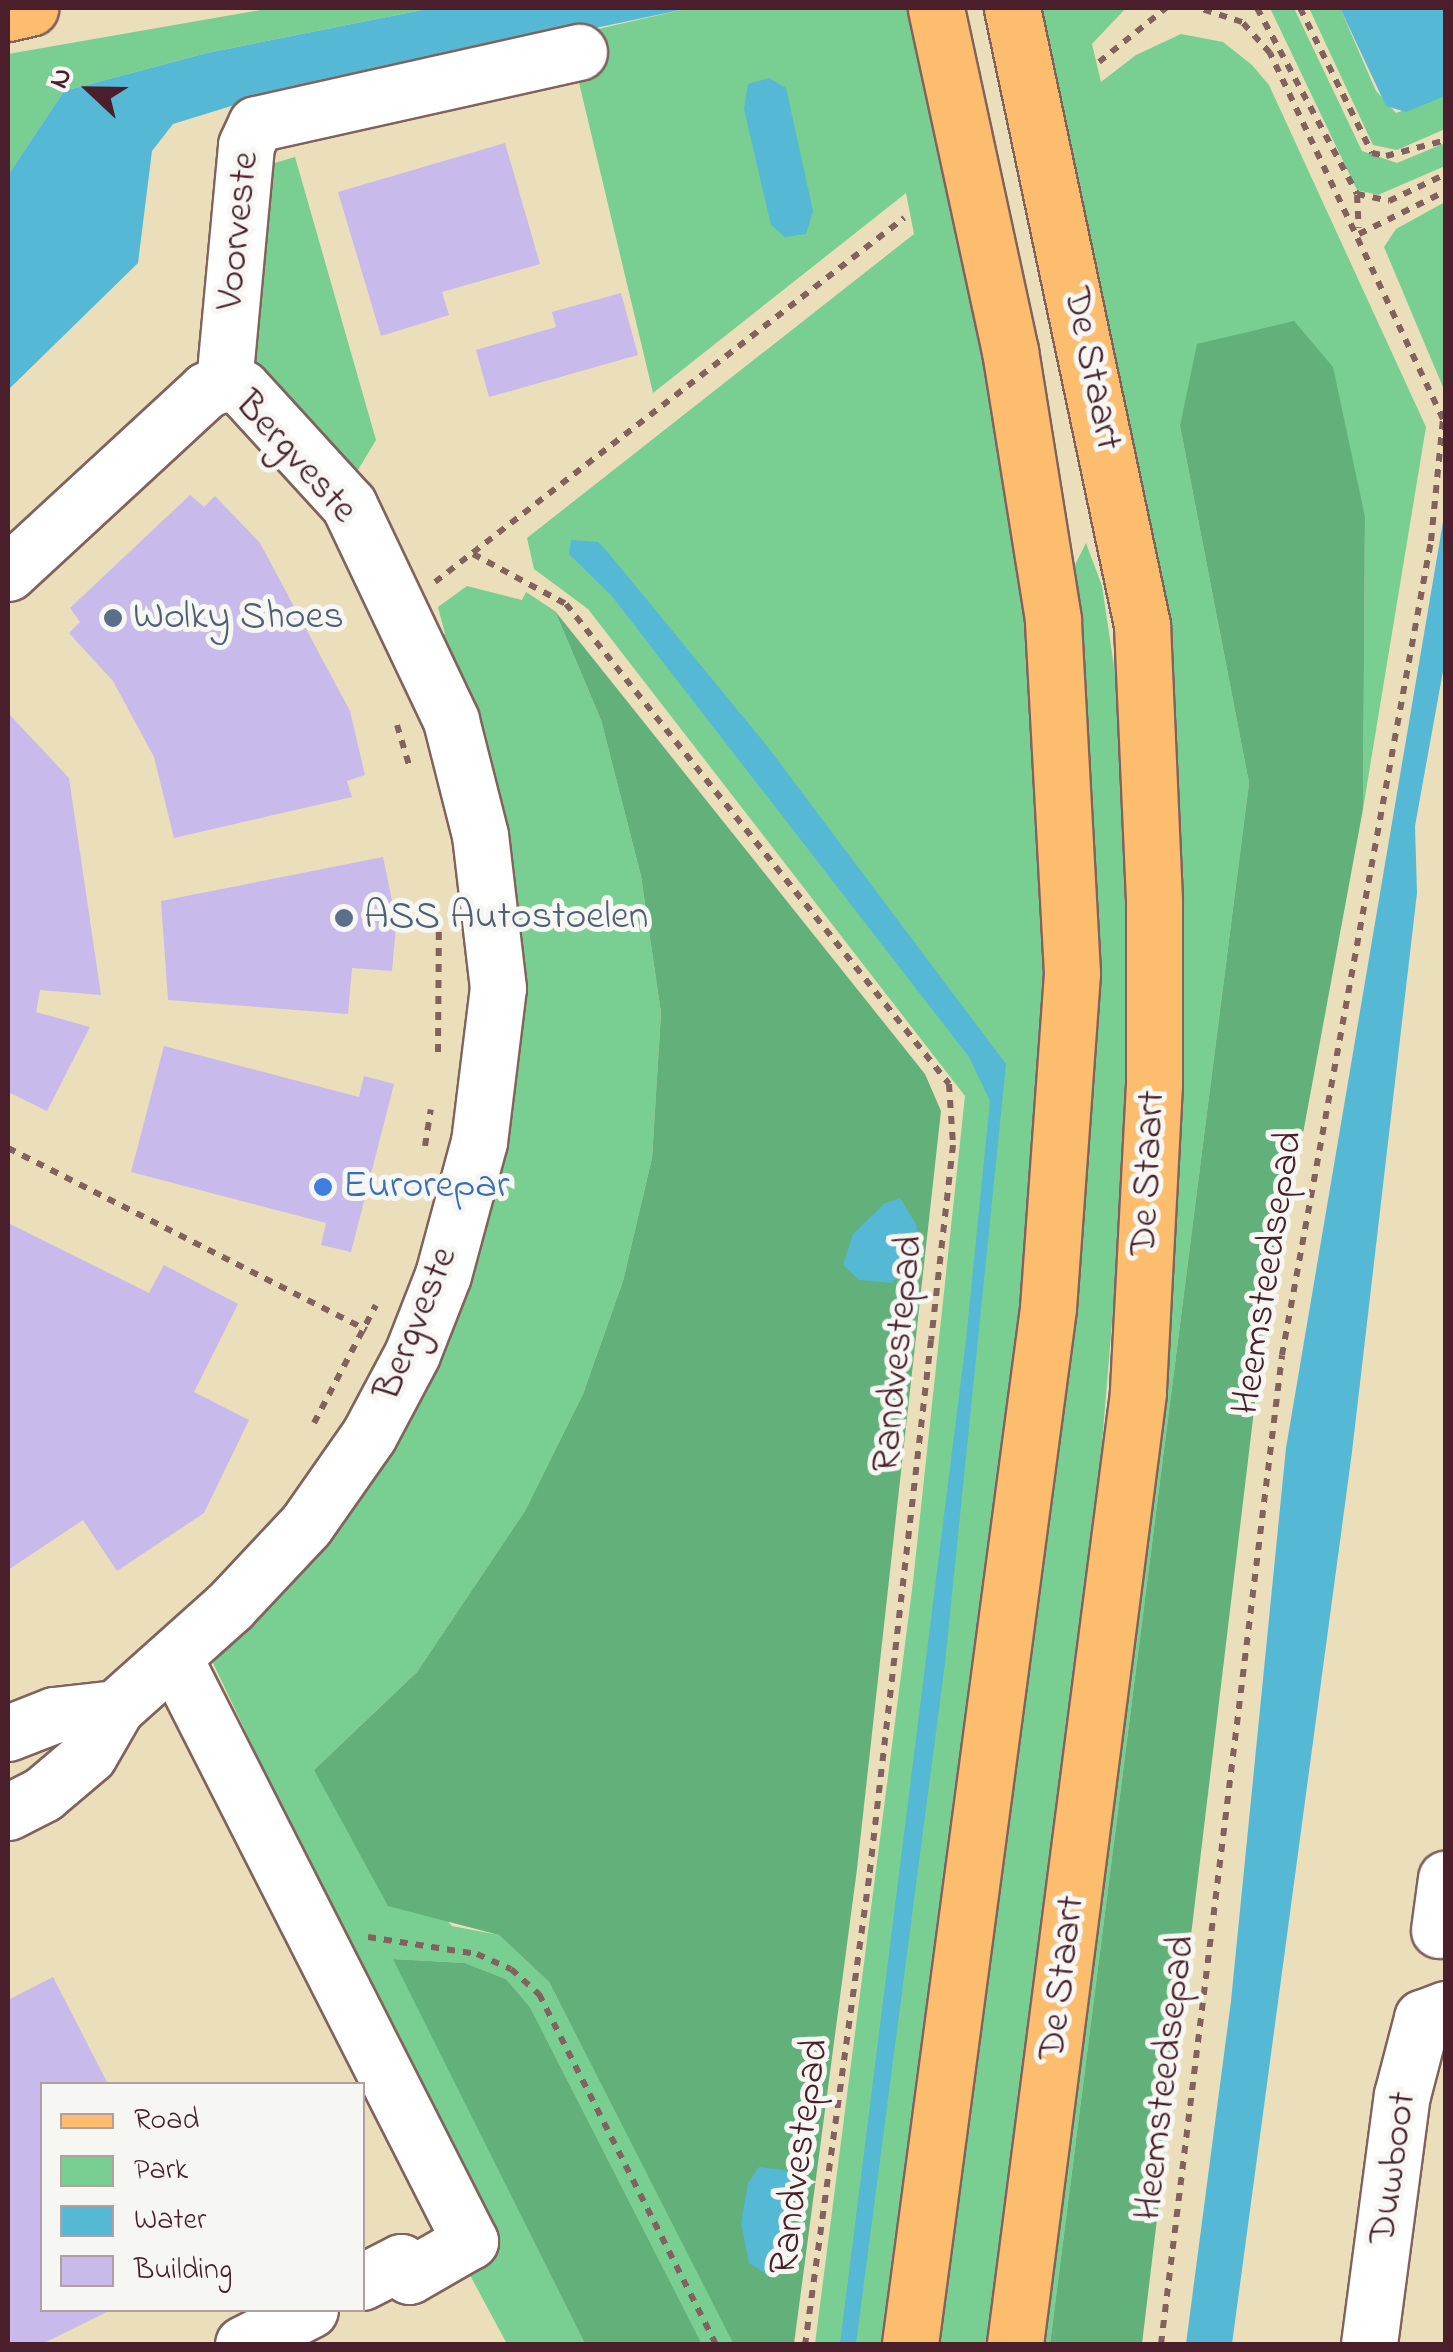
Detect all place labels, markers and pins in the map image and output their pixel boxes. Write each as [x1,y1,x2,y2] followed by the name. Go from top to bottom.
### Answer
[133,594,344,642] place label: Wolky Shoes
[102,607,124,629] marker: Wolky Shoes
[364,894,649,942] place label: ASS Autostoelen
[333,907,355,929] marker: ASS Autostoelen
[343,1163,509,1211] place label: Eurorepar
[312,1176,334,1198] marker: Eurorepar

